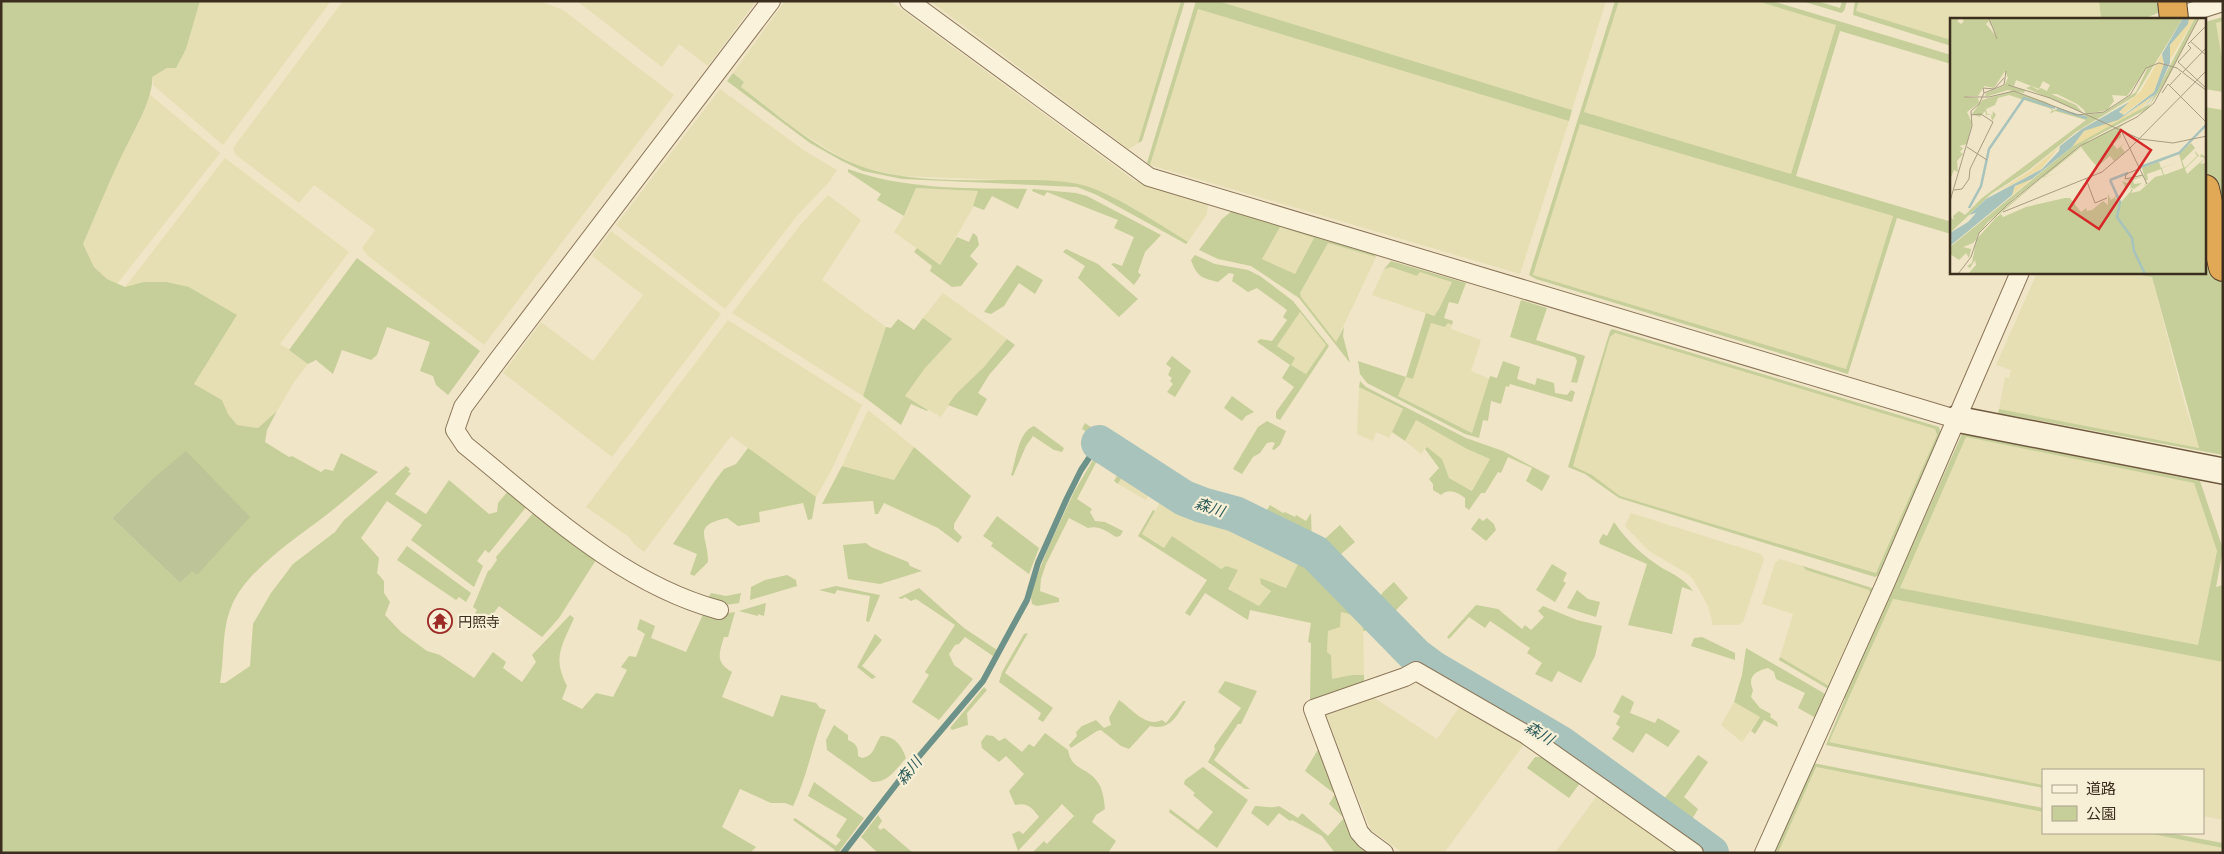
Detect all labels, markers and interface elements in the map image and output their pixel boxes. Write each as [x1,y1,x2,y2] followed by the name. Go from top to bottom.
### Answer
[1950,18,2206,274] inset map
[1192,490,1230,522] water label: 森川
[427,608,453,634] temple icon: 円照寺
[458,611,500,631] place label: 円照寺
[1521,714,1560,751] water label: 森川
[890,750,928,789] water label: 森川
[2042,769,2204,834] legend
[2086,776,2116,799] text: 道路
[2086,801,2116,824] text: 公園

